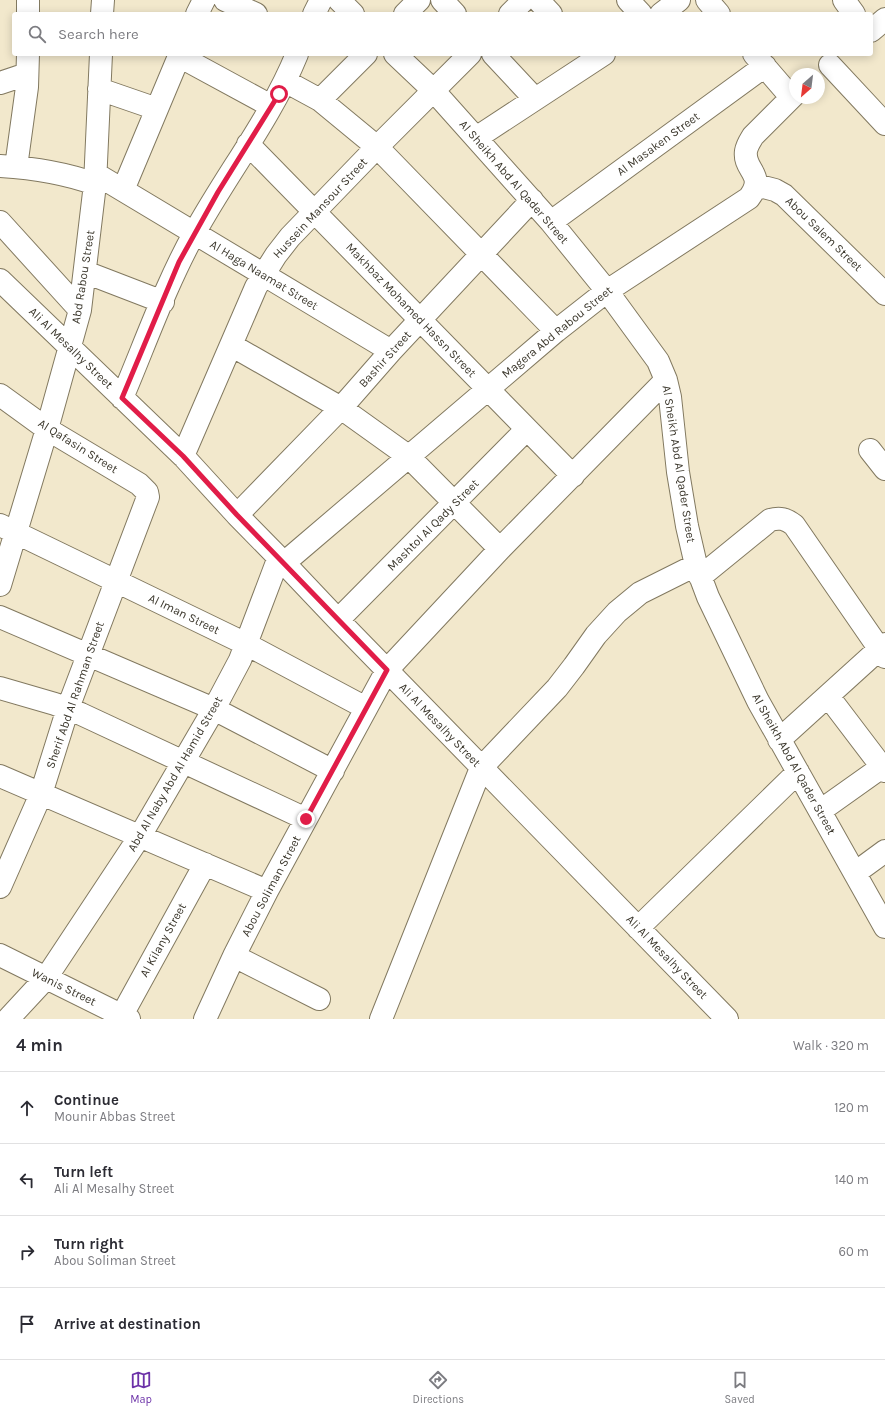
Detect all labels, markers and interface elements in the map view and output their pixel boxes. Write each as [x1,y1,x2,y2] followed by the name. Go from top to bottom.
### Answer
[12,12,873,56] search box
[26,23,48,45] icon: search
[58,25,139,43] text: Search here
[789,68,825,104] north arrow
[270,85,288,103] route start
[614,109,702,179] street label: Al Masaken Street
[457,117,572,247] street label: Al Sheikh Abd Al Qader Street
[270,155,370,261] street label: Hussein Mansour Street
[783,194,866,274] street label: Abou Salem Street
[69,229,97,325] street label: Abd Rabou Street
[207,237,321,313] street label: Al Haga Naamat Street
[343,240,479,380] street label: Makhbaz Mohamed Hassn Street
[499,283,615,381] street label: Magera Abd Rabou Street
[26,304,116,392] street label: Ali Al Mesalhy Street
[356,327,414,390] street label: Bashir Street
[660,384,698,544] street label: Al Sheikh Abd Al Qader Street
[36,416,121,476] street label: Al Qafasin Street
[384,476,482,574] street label: Mashtol Al Qady Street
[146,591,222,637] street label: Al Iman Street
[43,619,107,770] street label: Sherif Abd Al Rahman Street
[396,680,484,770] street label: Ali Al Mesalhy Street
[749,691,839,837] street label: Al Sheikh Abd Al Qader Street
[125,694,226,854] street label: Abd Al Naby Abd Al Hamid Street
[297,810,315,828] route end
[238,833,304,939] street label: Abou Soliman Street
[137,900,189,979] street label: Al Kilany Street
[623,912,711,1002] street label: Ali Al Mesalhy Street
[30,965,99,1009] street label: Wanis Street
[16,1035,63,1055] text: 4 min
[793,1038,869,1053] text: Walk · 320 m
[54,1091,119,1109] text: Continue
[16,1097,38,1119] icon: ahead
[834,1100,869,1115] text: 120 m
[54,1109,175,1124] text: Mounir Abbas Street
[54,1163,113,1181] text: Turn left
[16,1169,38,1191] icon: left
[834,1172,869,1187] text: 140 m
[54,1181,174,1196] text: Ali Al Mesalhy Street
[54,1235,124,1253] text: Turn right
[16,1241,38,1263] icon: right
[839,1244,869,1259] text: 60 m
[54,1253,176,1268] text: Abou Soliman Street
[16,1313,38,1335] icon: arrive
[54,1315,201,1333] text: Arrive at destination
[130,1369,152,1406] tab: Map
[412,1369,464,1406] tab: Directions
[724,1369,755,1406] tab: Saved

